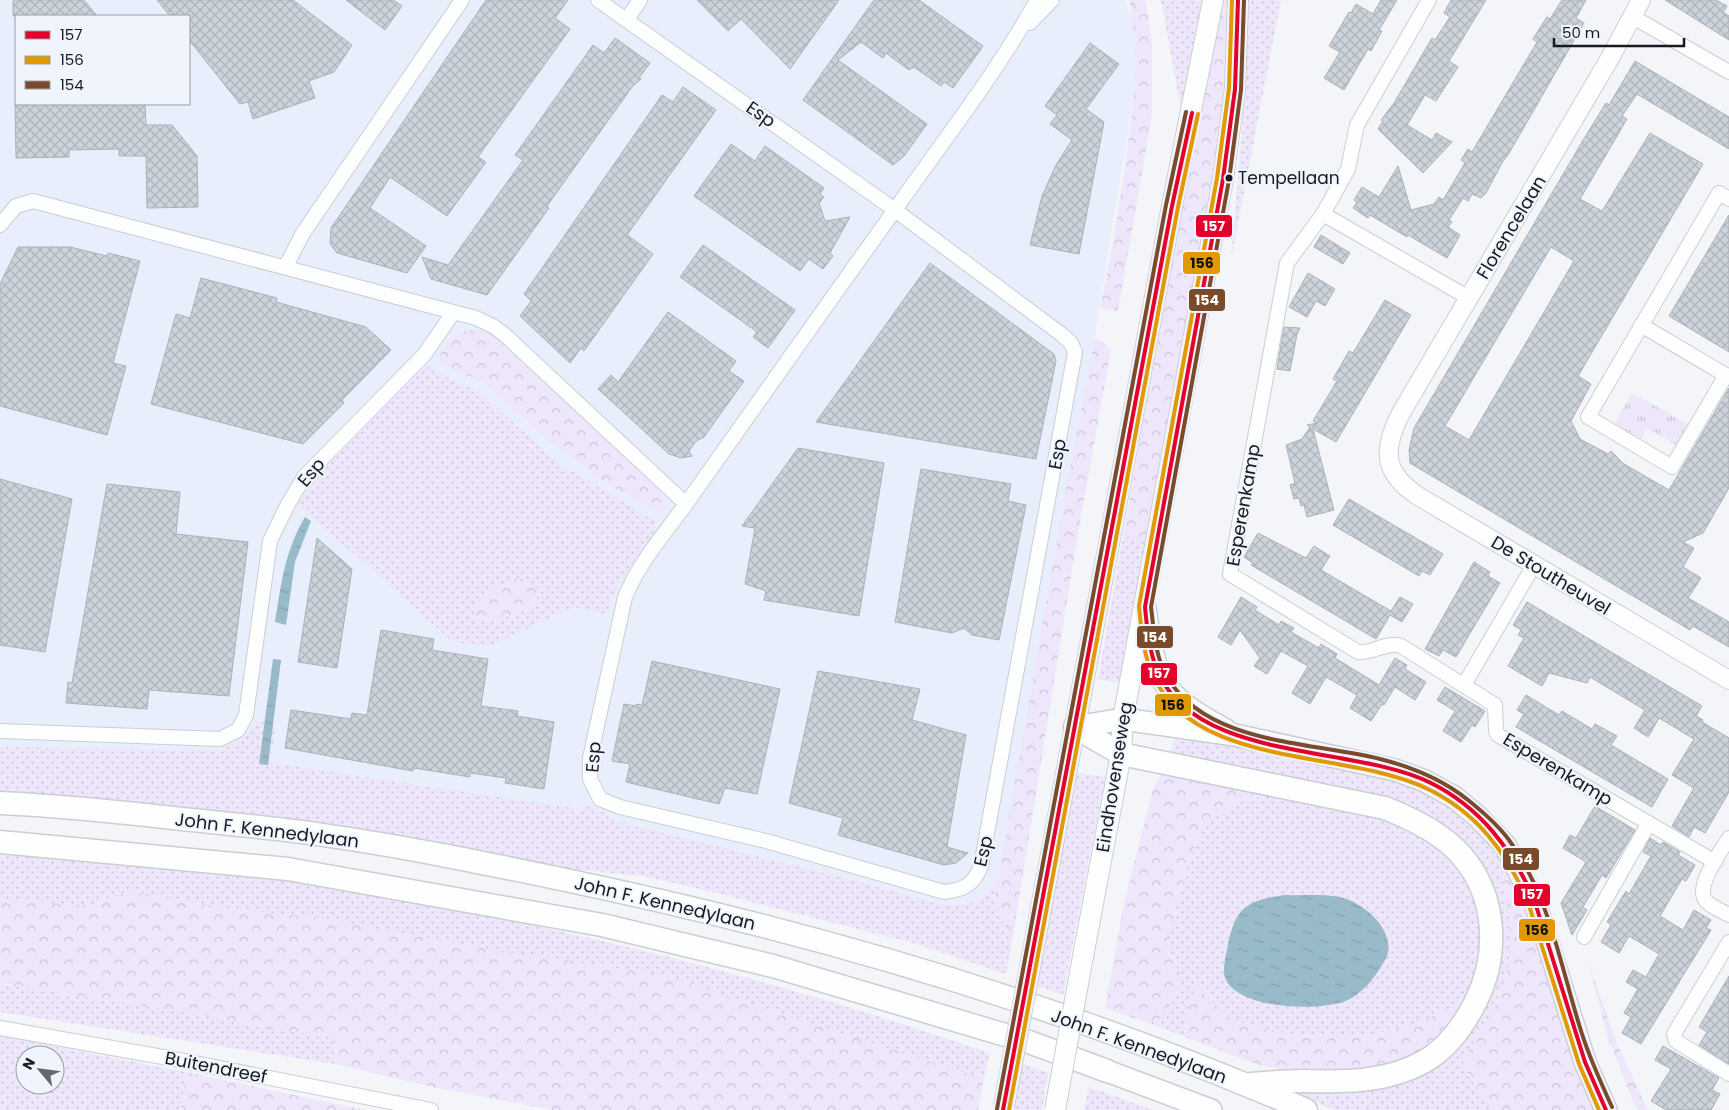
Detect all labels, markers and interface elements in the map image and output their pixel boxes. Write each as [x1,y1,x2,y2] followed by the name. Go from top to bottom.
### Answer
[15,15,190,105] legend
[1554,15,1684,47] scale bar
[1562,22,1600,43] text: 50 m
[60,24,82,45] text: 157
[60,49,84,70] text: 156
[60,74,84,95] text: 154
[741,95,781,133] street label: Esp
[1238,166,1340,190] place label: Tempellaan
[1470,171,1552,283] street label: Florencelaan
[1224,173,1234,183] marker: Tempellaan
[1195,214,1233,238] line badge: 157
[1203,216,1225,236] text: 157
[1182,251,1221,275] line badge: 156
[1190,253,1214,273] text: 156
[1188,288,1226,312] line badge: 154
[1195,290,1219,310] text: 154
[1042,437,1072,471] street label: Esp
[1220,442,1266,568] street label: Esperenkamp
[292,452,330,492] street label: Esp
[1487,529,1615,621] street label: De Stoutheuvel
[1136,625,1174,649] line badge: 154
[1143,627,1167,647] text: 154
[1140,662,1178,686] line badge: 157
[1148,663,1170,683] text: 157
[1154,693,1192,717] line badge: 156
[1161,695,1185,715] text: 156
[1090,700,1138,854] street label: Eindhovenseweg
[1499,726,1617,812] street label: Esperenkamp
[579,741,607,773] street label: Esp
[174,806,360,854] street label: John F. Kennedylaan
[967,833,999,869] street label: Esp
[1502,847,1540,871] line badge: 154
[1509,849,1533,869] text: 154
[572,870,758,936] street label: John F. Kennedylaan
[1513,883,1551,907] line badge: 157
[1521,884,1543,904] text: 157
[1518,918,1556,942] line badge: 156
[1525,920,1549,940] text: 156
[1048,1003,1230,1089] street label: John F. Kennedylaan
[15,1045,65,1095] north arrow
[163,1045,269,1089] street label: Buitendreef
[17,1054,40,1073] text: N

